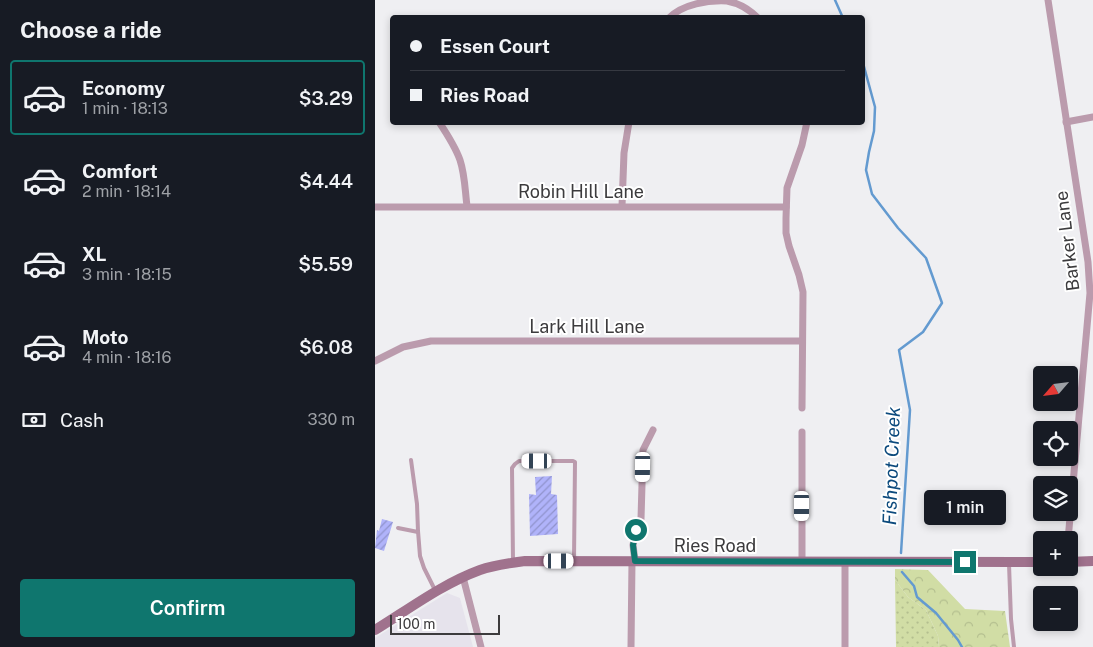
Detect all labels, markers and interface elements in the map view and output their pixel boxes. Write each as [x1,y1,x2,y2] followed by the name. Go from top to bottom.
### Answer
[20,17,162,43] text: Choose a ride
[440,35,550,57] text: Essen Court
[22,75,67,120] icon: car
[82,77,165,99] text: Economy
[440,84,529,106] text: Ries Road
[299,87,353,109] text: $3.29
[82,99,168,118] text: 1 min · 18:13
[22,158,67,203] icon: car
[82,160,158,182] text: Comfort
[299,170,353,192] text: $4.44
[518,181,644,202] street label: Robin Hill Lane
[82,182,171,201] text: 2 min · 18:14
[1050,190,1084,292] street label: Barker Lane
[22,241,67,286] icon: car
[82,243,107,265] text: XL
[298,253,353,275] text: $5.59
[82,265,172,284] text: 3 min · 18:15
[529,316,645,337] street label: Lark Hill Lane
[22,324,67,369] icon: car
[82,326,128,348] text: Moto
[299,336,353,358] text: $6.08
[82,348,171,367] text: 4 min · 18:16
[1033,366,1077,411] north arrow
[1033,366,1078,631] map controls
[20,406,48,434] icon: cash
[878,406,904,526] water label: Fishpot Creek
[60,409,104,431] text: Cash
[308,410,355,429] text: 330 m
[1033,421,1078,466] button: locate
[635,452,650,482] car
[522,454,552,469] car
[1033,476,1078,521] button: layers
[924,490,1006,524] callout: 1 min
[794,491,809,521] car
[946,498,984,517] text: 1 min
[625,519,647,541] route start
[1033,531,1078,576] button: +
[674,535,756,556] street label: Ries Road
[954,551,976,573] route end
[544,554,574,569] car
[20,579,355,637] button: Confirm
[1033,586,1078,631] button: −
[390,612,500,635] scale bar
[397,616,435,632] text: 100 m

